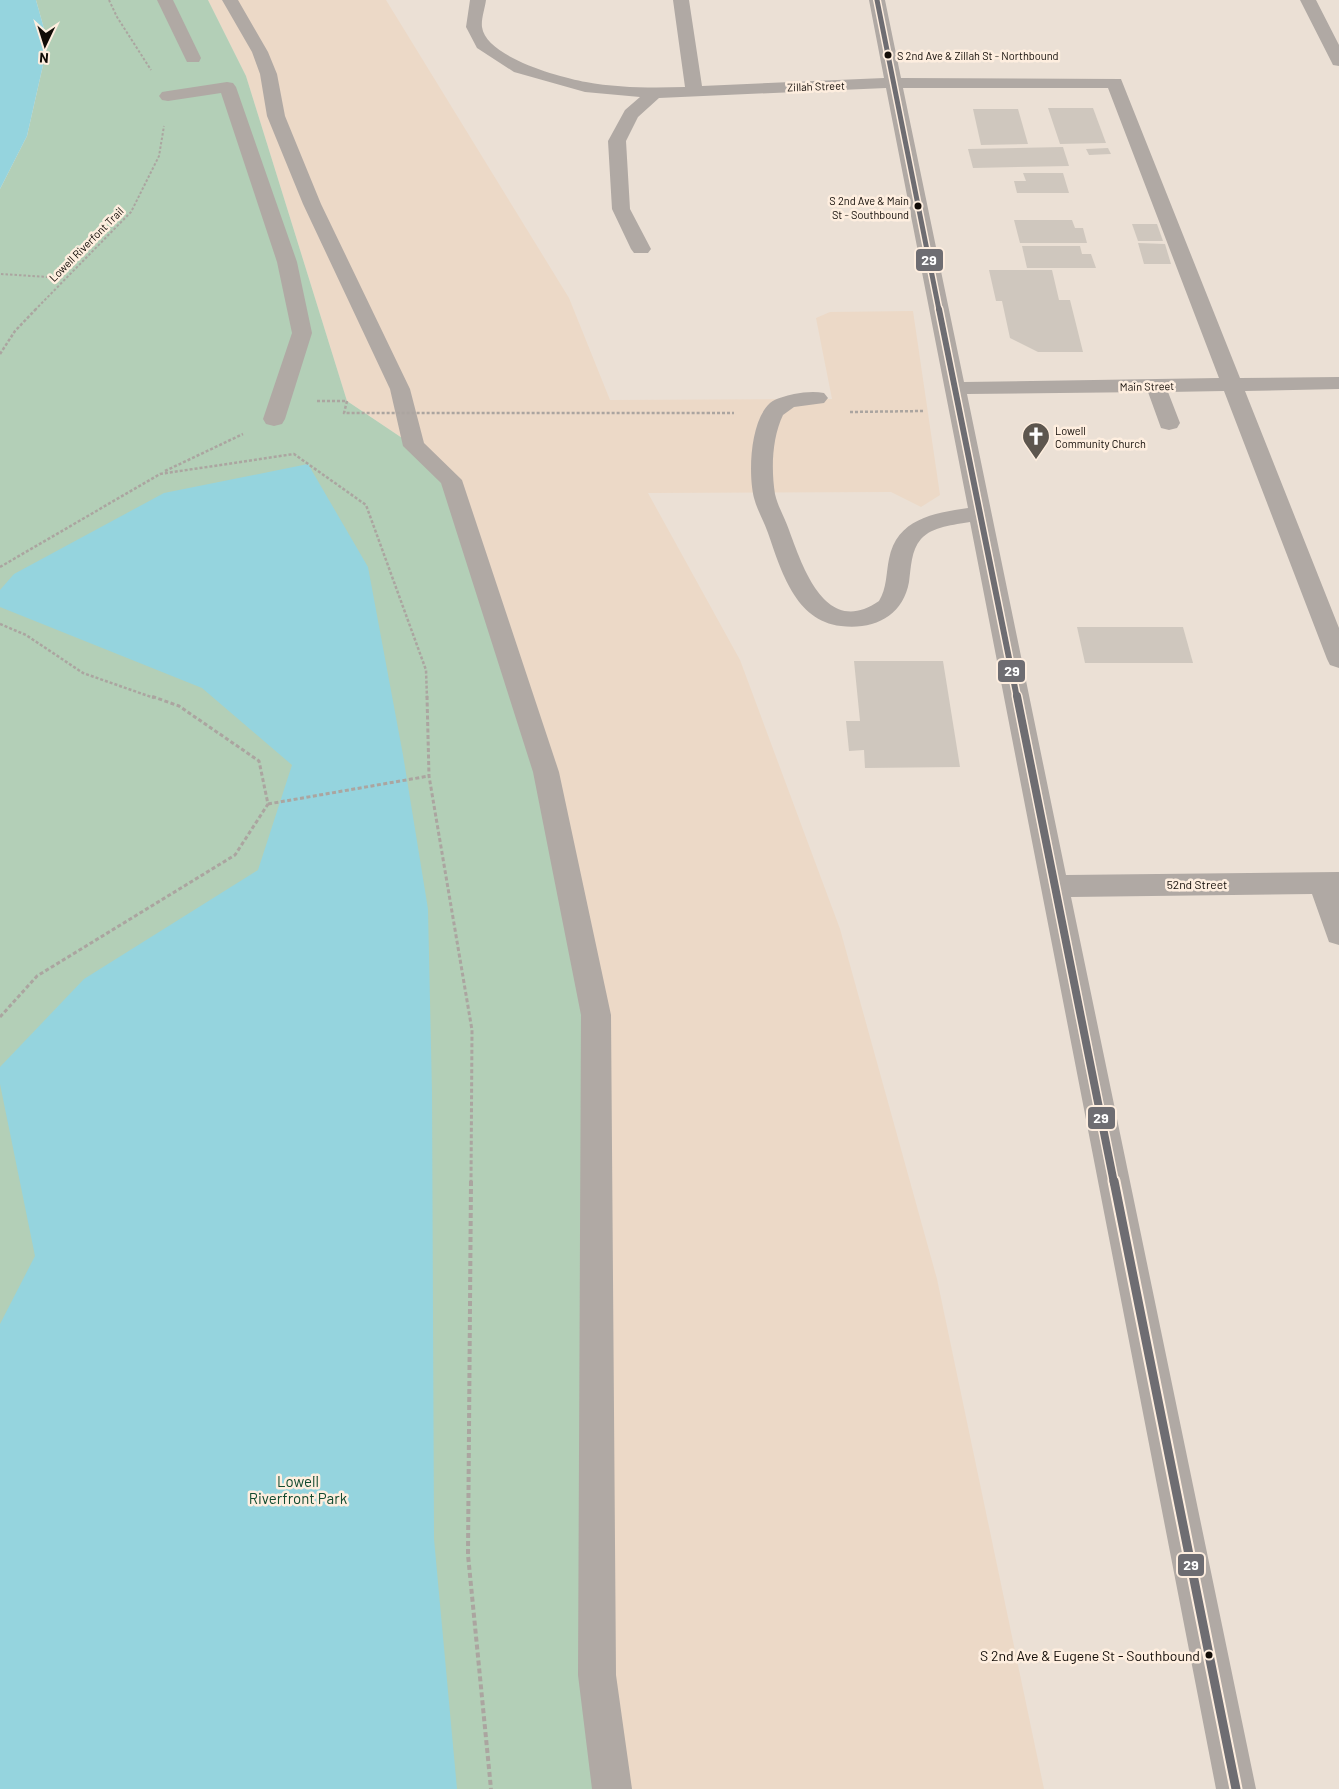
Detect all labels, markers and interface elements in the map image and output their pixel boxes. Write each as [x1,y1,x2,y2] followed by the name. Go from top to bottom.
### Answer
[20,20,70,70] north arrow
[897,49,1059,62] place label: S 2nd Ave & Zillah St - Northbound
[39,50,49,67] text: N
[883,50,893,60] marker: S 2nd Ave & Zillah St - Northbound
[787,78,845,94] street label: Zillah Street
[829,194,909,221] place label: S 2nd Ave & Main St - Southbound
[913,201,923,211] marker: S 2nd Ave & Main St - Southbound
[46,204,126,284] street label: Lowell Riverfont Trail
[915,248,944,272] line badge: 29
[921,251,937,268] text: 29
[1120,379,1174,393] street label: Main Street
[1021,421,1051,460] church icon: Lowell Community Church
[1055,424,1146,450] place label: Lowell Community Church
[997,659,1026,683] line badge: 29
[1004,662,1020,679] text: 29
[1167,877,1227,891] street label: 52nd Street
[1087,1106,1116,1130] line badge: 29
[1093,1109,1109,1126] text: 29
[249,1472,348,1507] park label: Lowell Riverfront Park
[1177,1553,1205,1577] line badge: 29
[1183,1556,1199,1573] text: 29
[980,1647,1200,1664] place label: S 2nd Ave & Eugene St - Southbound
[1204,1650,1214,1660] marker: S 2nd Ave & Eugene St - Southbound

